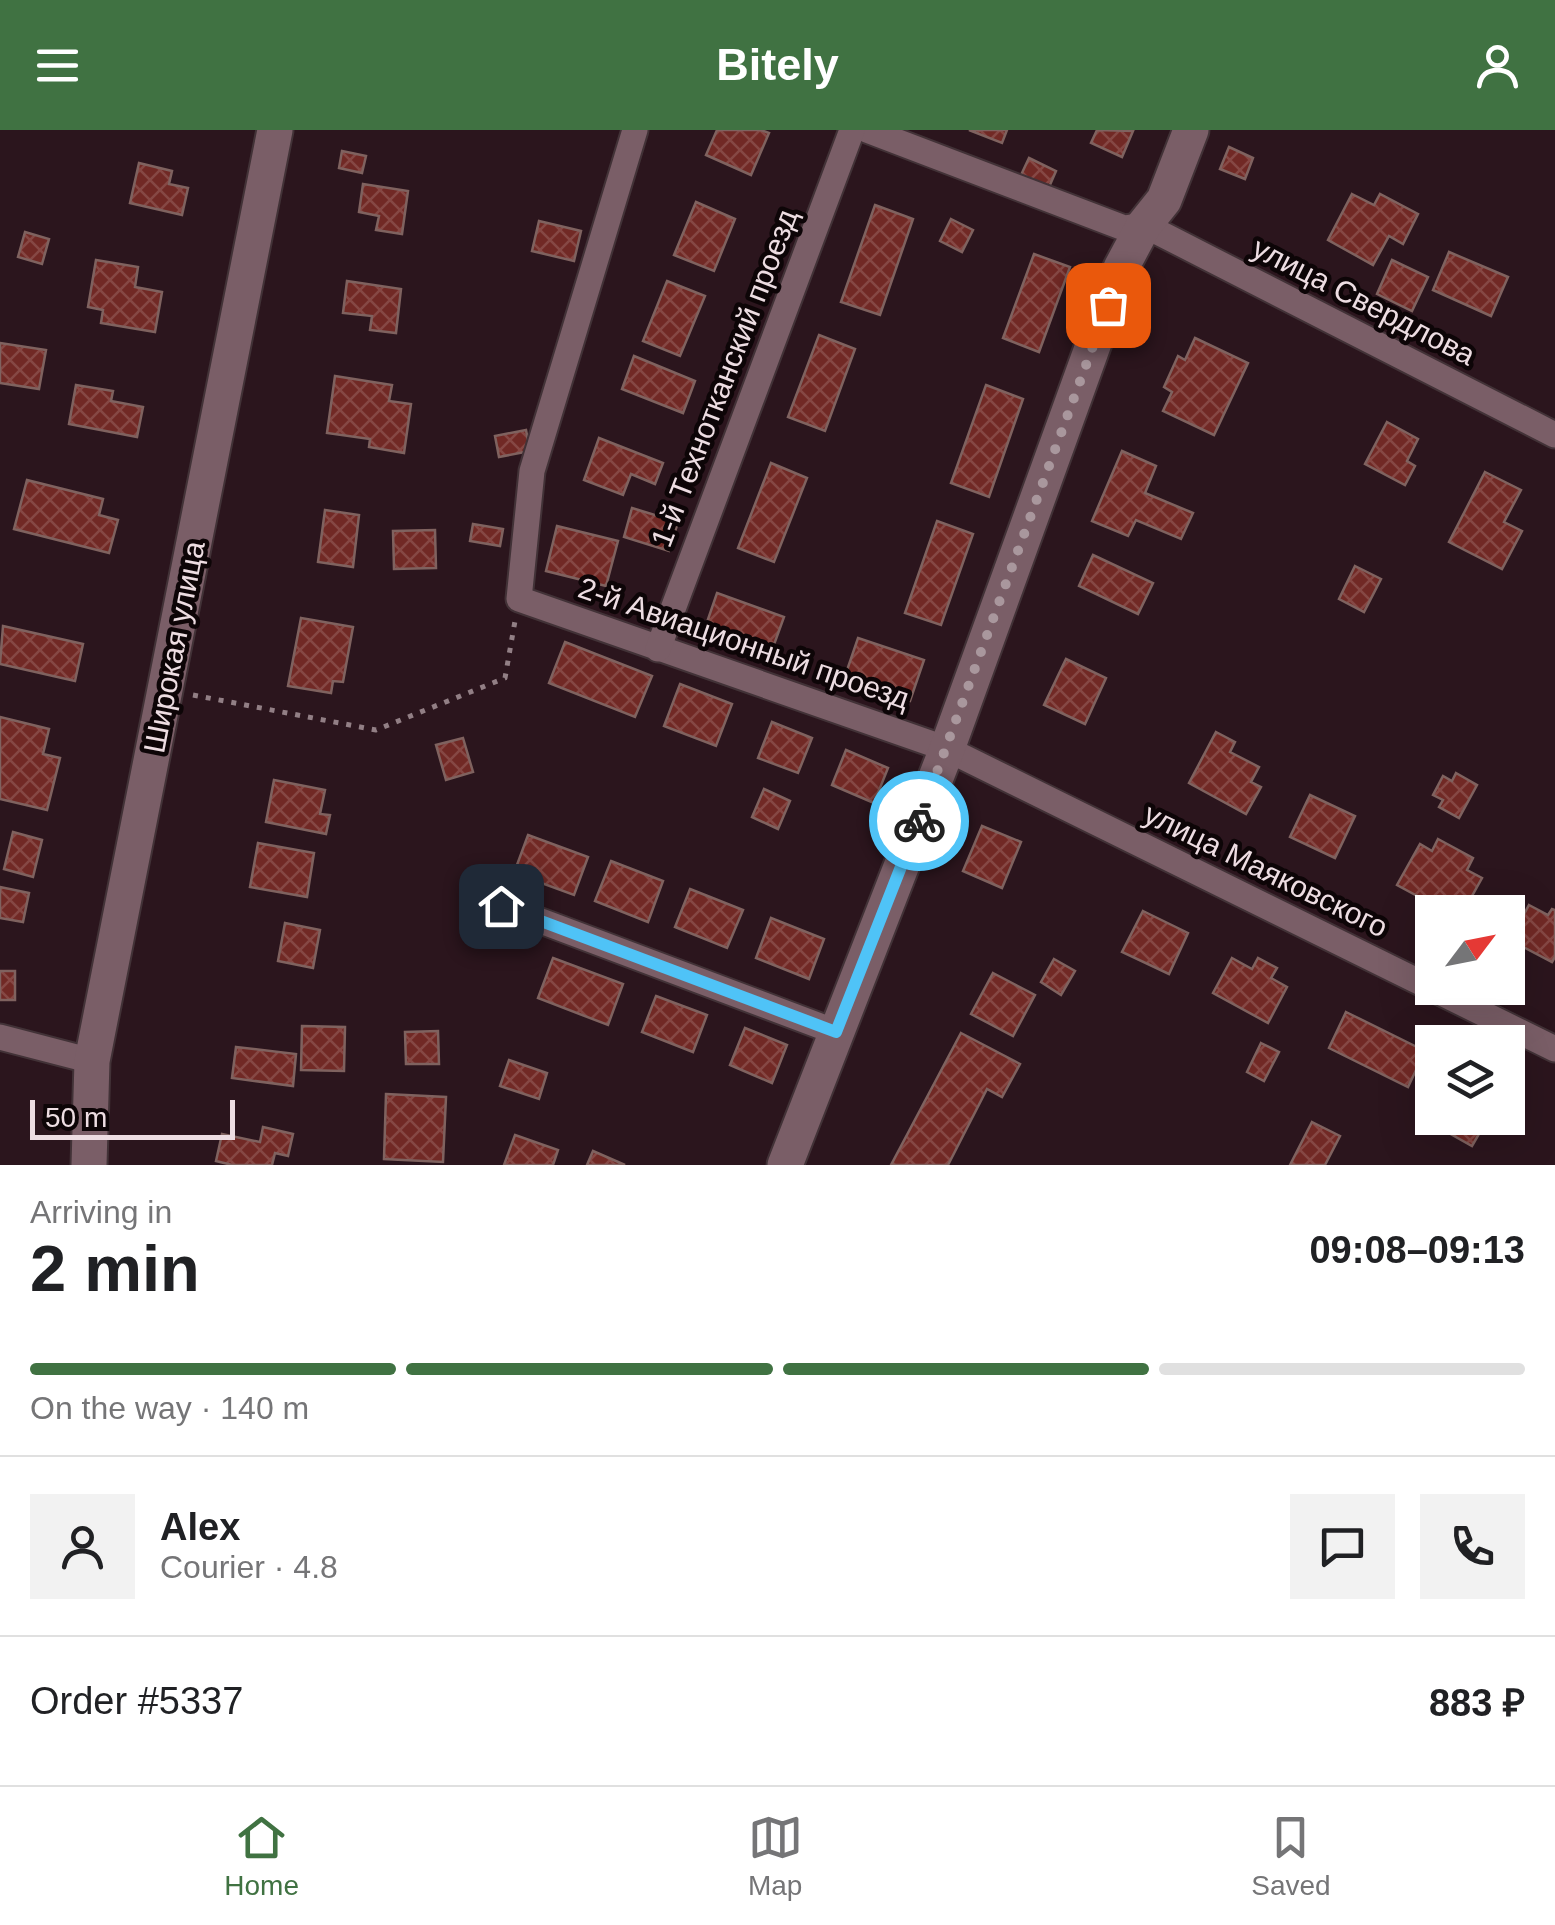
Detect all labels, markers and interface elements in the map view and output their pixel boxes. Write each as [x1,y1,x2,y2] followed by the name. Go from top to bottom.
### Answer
[30,38,85,93] icon: menu
[1470,38,1525,93] icon: person
[716,39,839,90] text: Bitely
[644,204,804,552] street label: 1-й Технотканский проезд
[1247,231,1481,371] street label: улица Свердлова
[1066,263,1151,348] pin
[1081,278,1136,333] icon: bag
[137,538,211,756] street label: Широкая улица
[574,571,914,715] street label: 2-й Авиационный проезд
[869,771,969,871] courier
[892,794,947,849] icon: bike
[1139,797,1393,943] street label: улица Маяковского
[459,864,544,949] pin
[474,879,529,934] icon: home
[1415,895,1525,1005] north arrow
[1415,895,1525,1135] map controls
[1415,1025,1525,1135] button: layers
[30,1095,235,1140] scale bar
[45,1102,107,1133] text: 50 m
[30,1194,172,1230] text: Arriving in
[1309,1229,1525,1271] text: 09:08–09:13
[30,1232,200,1305] text: 2 min
[30,1390,309,1426] text: On the way · 140 m
[30,1494,135,1599] button: person
[1290,1494,1395,1599] button: chat
[1420,1494,1525,1599] button: phone
[160,1506,240,1548] text: Alex
[160,1549,338,1585] text: Courier · 4.8
[30,1680,243,1722] text: Order #5337
[1429,1682,1525,1724] text: 883 ₽
[224,1810,299,1902] tab: Home
[748,1810,803,1902] tab: Map
[1251,1810,1331,1902] tab: Saved

